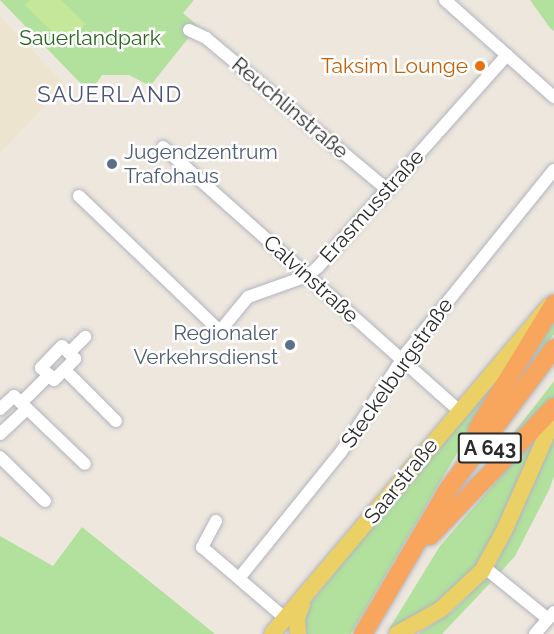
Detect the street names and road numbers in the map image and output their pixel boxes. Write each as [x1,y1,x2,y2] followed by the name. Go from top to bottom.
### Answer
[227,52,353,164] street label: Reuchlinstraße
[315,144,429,268] street label: Erasmusstraße
[258,230,364,328] street label: Calvinstraße
[336,293,458,453] street label: Steckelburgstraße
[457,431,523,465] road number: A 643
[359,433,443,529] street label: Saarstraße

